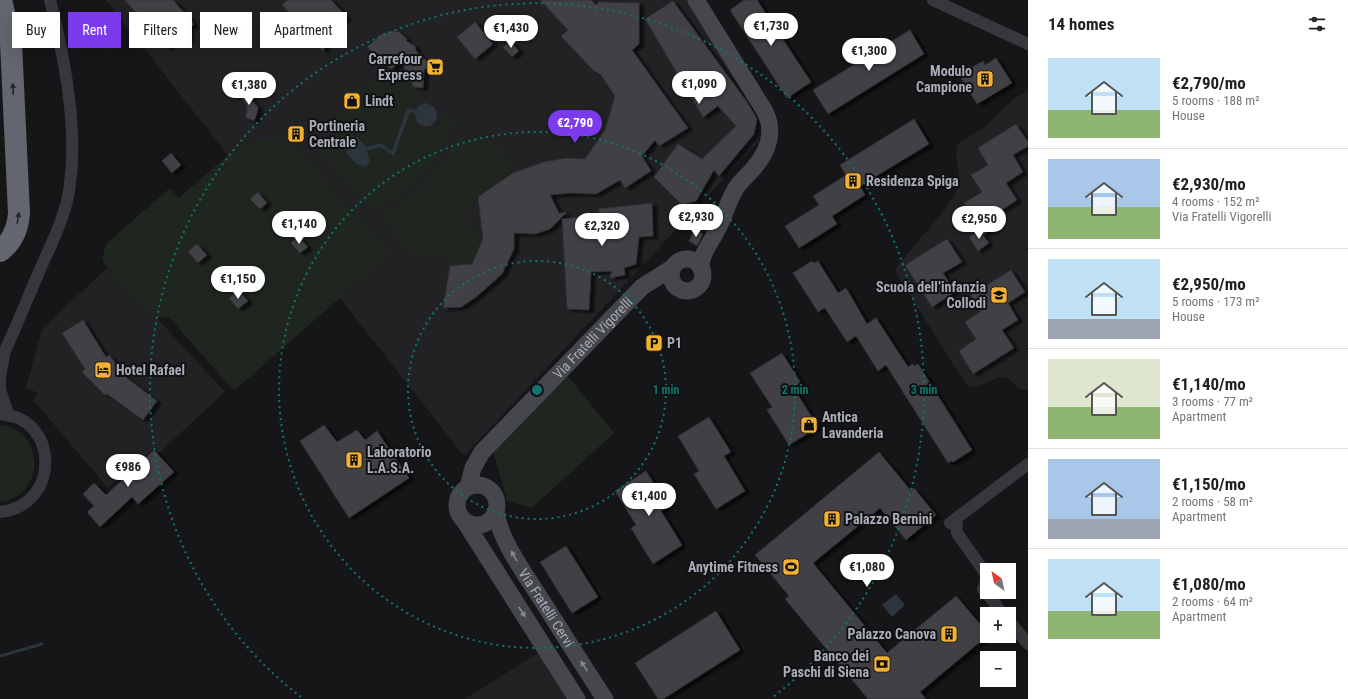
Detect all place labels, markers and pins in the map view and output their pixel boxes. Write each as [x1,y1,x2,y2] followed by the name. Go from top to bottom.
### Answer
[738,13,804,47] pin: €1,730
[478,15,544,49] pin: €1,430
[836,38,902,72] pin: €1,300
[369,51,422,83] place label: Carrefour Express
[425,57,445,77] supermarket icon: Carrefour Express
[916,63,972,95] place label: Modulo Campione
[975,69,995,89] building icon: Modulo Campione
[666,71,732,105] pin: €1,090
[216,72,282,106] pin: €1,380
[342,91,362,111] shop icon: Lindt
[365,93,393,109] place label: Lindt
[542,110,608,144] pin: €2,790
[309,118,365,150] place label: Portineria Centrale
[286,124,306,144] building icon: Portineria Centrale
[843,171,863,191] building icon: Residenza Spiga
[866,173,959,189] place label: Residenza Spiga
[663,204,729,238] pin: €2,930
[946,206,1012,240] pin: €2,950
[266,211,332,245] pin: €1,140
[569,213,635,247] pin: €2,320
[205,266,271,300] pin: €1,150
[876,279,986,311] place label: Scuola dell’infanzia Collodi
[989,285,1009,305] school or university icon: Scuola dell’infanzia Collodi
[644,333,664,353] parking icon: P1
[667,335,682,351] place label: P1
[93,360,113,380] hotel icon: Hotel Rafael
[116,362,185,378] place label: Hotel Rafael
[530,383,544,397] centre of rings
[822,409,884,441] place label: Antica Lavanderia
[799,415,819,435] shop icon: Antica Lavanderia
[367,444,431,476] place label: Laboratorio L.A.S.A.
[344,450,364,470] building icon: Laboratorio L.A.S.A.
[104,454,152,488] pin: €986
[616,483,682,517] pin: €1,400
[822,509,842,529] building icon: Palazzo Bernini
[845,511,932,527] place label: Palazzo Bernini
[834,554,900,588] pin: €1,080
[781,557,801,577] sports icon: Anytime Fitness
[688,559,778,575] place label: Anytime Fitness
[939,624,959,644] building icon: Palazzo Canova
[848,626,936,642] place label: Palazzo Canova
[783,648,869,680] place label: Banco dei Paschi di Siena
[872,654,892,674] bank icon: Banco dei Paschi di Siena

